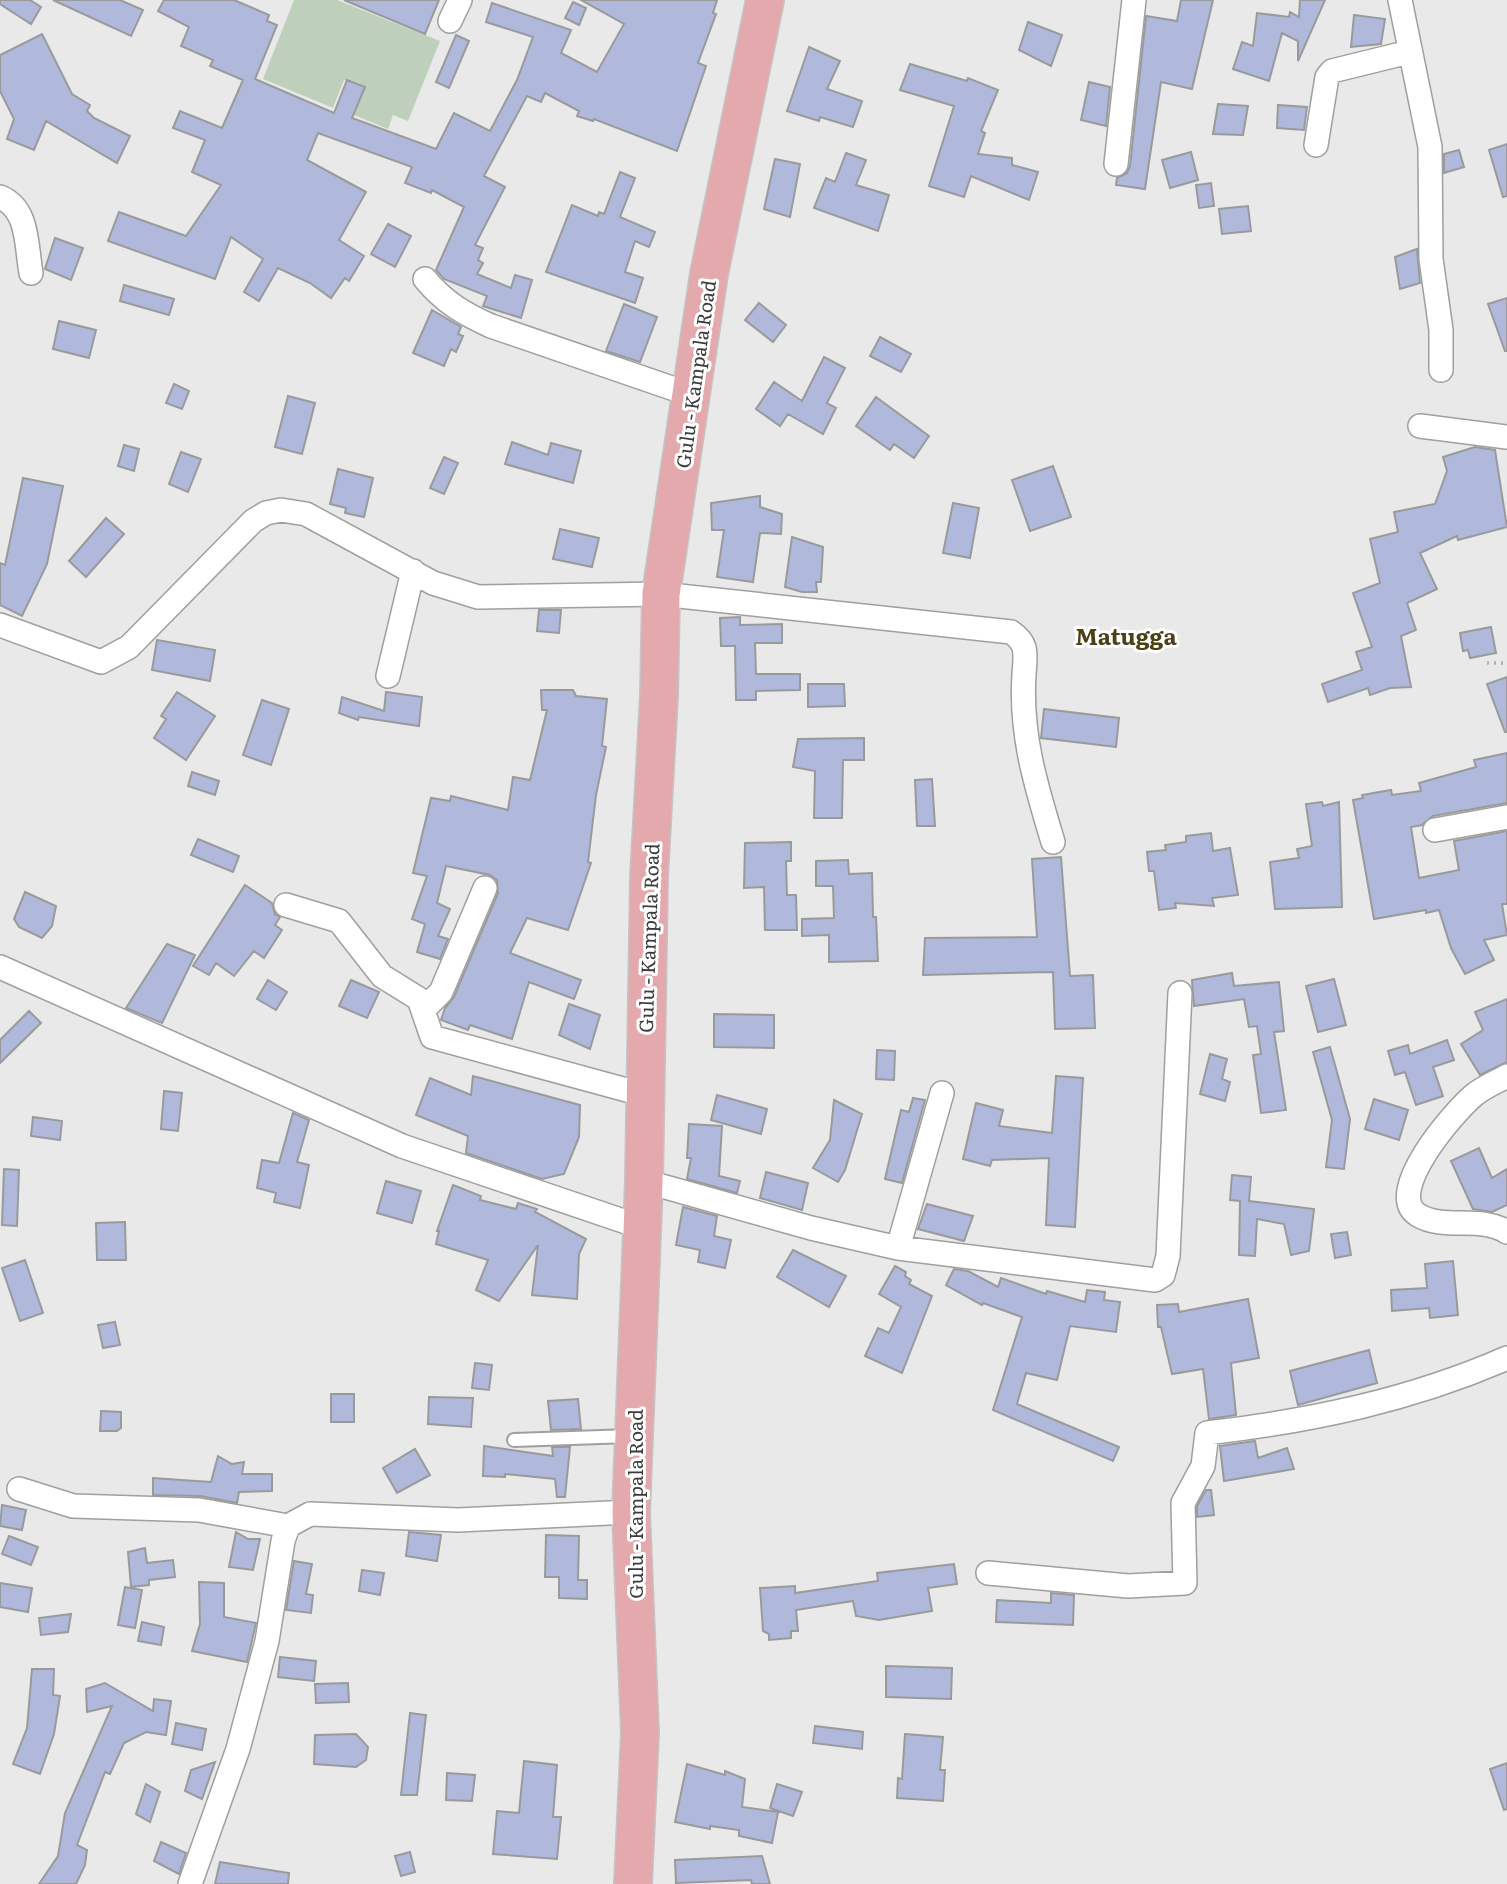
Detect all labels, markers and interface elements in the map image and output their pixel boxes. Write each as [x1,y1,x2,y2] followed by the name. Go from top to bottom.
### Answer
[668,278,722,470] street label: Gulu - Kampala Road
[1075,618,1177,652] district label: Matugga
[631,842,665,1033] street label: Gulu - Kampala Road
[621,1409,649,1599] street label: Gulu - Kampala Road

